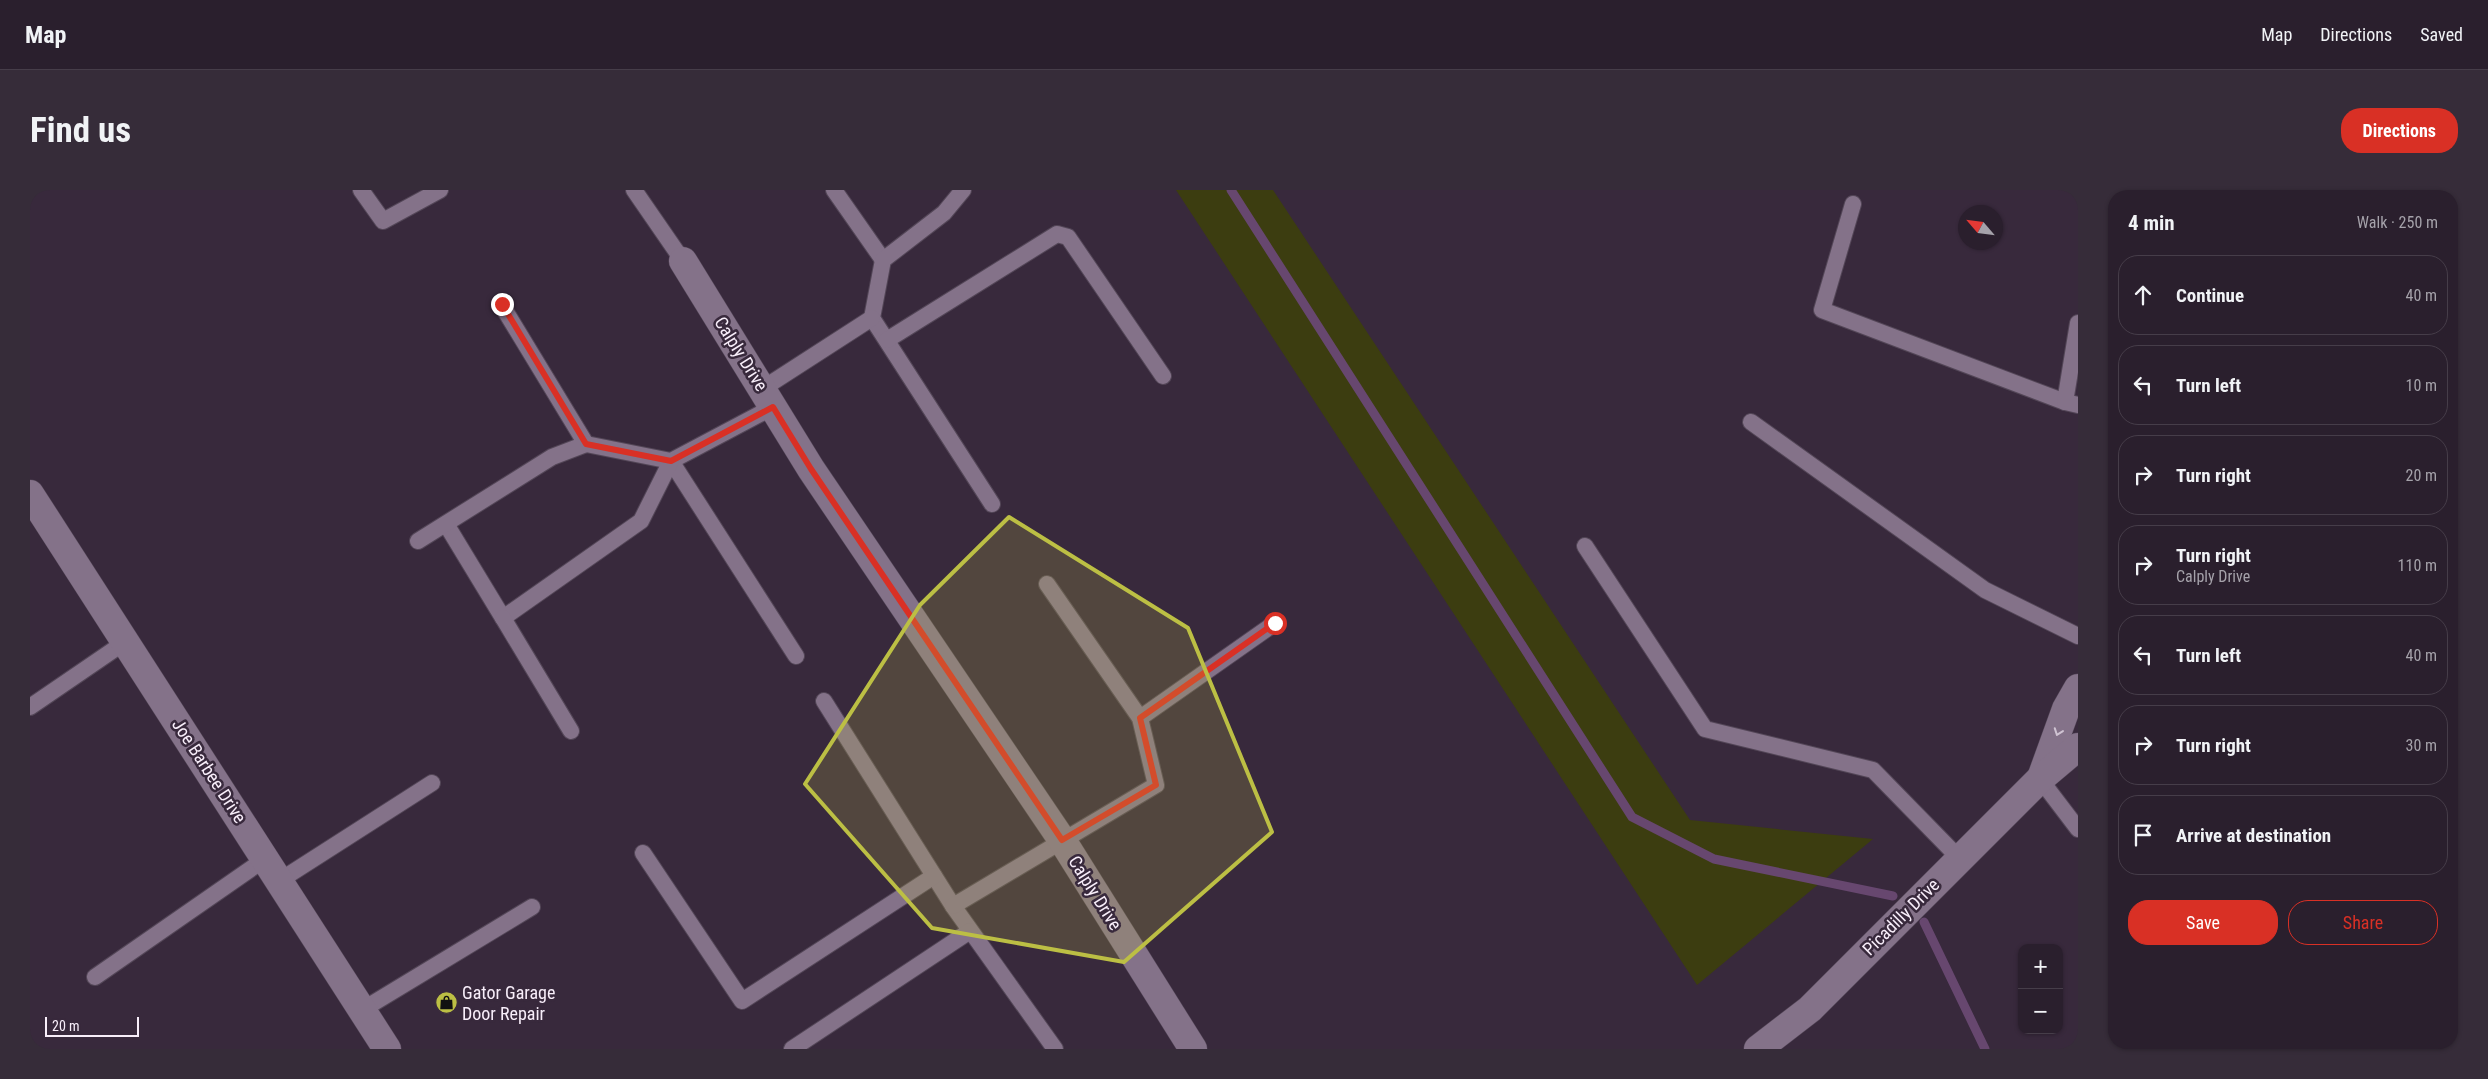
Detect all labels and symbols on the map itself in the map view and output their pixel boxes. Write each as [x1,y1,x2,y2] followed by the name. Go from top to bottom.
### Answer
[1958,205,2003,250] north arrow
[491,293,514,316] route end
[710,313,772,395] street label: Calply Drive
[1264,612,1287,635] route start
[168,715,251,827] street label: Joe Barbee Drive
[2054,727,2064,736] one-way arrow
[1064,852,1126,934] street label: Calply Drive
[1858,874,1943,959] street label: Picadilly Drive
[462,982,555,1024] place label: Gator Garage Door Repair
[434,991,458,1015] shop icon: Gator Garage Door Repair
[45,1014,139,1037] scale bar

